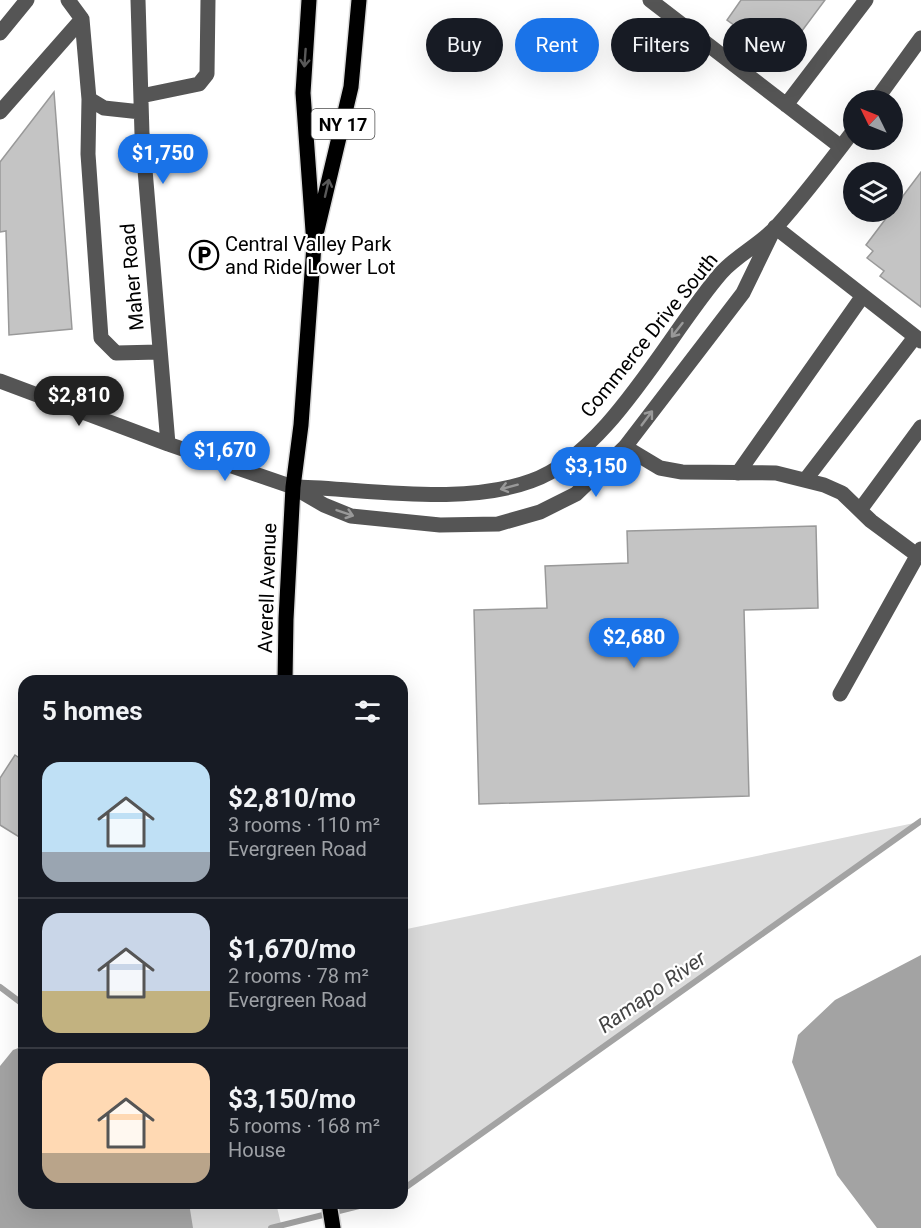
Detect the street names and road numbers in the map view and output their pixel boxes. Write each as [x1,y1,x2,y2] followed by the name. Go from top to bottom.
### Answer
[312,109,374,139] road number: NY 17
[115,222,149,332] street label: Maher Road
[575,248,723,422] street label: Commerce Drive South
[253,523,281,653] street label: Averell Avenue

